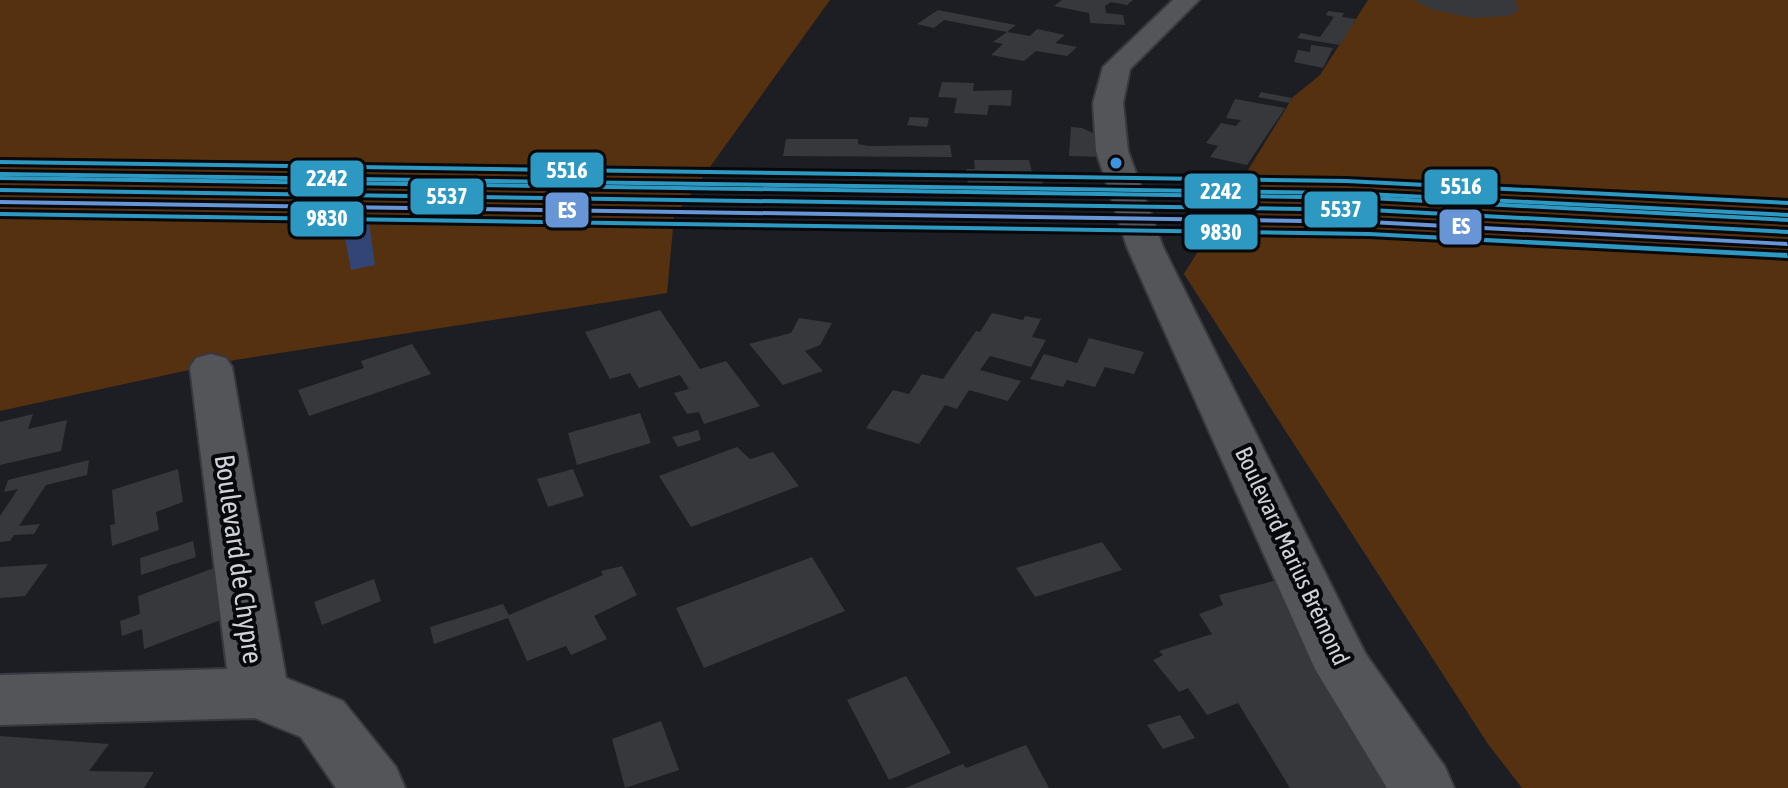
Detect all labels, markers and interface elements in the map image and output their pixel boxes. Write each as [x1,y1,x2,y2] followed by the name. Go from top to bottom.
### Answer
[529,151,605,189] line badge: 5516
[1108,155,1124,171] unlabelled marker
[546,157,588,183] text: 5516
[289,159,365,198] line badge: 2242
[306,165,348,191] text: 2242
[1423,168,1499,206] line badge: 5516
[1183,172,1259,210] line badge: 2242
[1440,173,1482,199] text: 5516
[409,177,485,216] line badge: 5537
[1200,178,1242,204] text: 2242
[426,183,468,209] text: 5537
[1303,190,1379,229] line badge: 5537
[544,191,590,229] line badge: ES
[1320,196,1362,222] text: 5537
[558,197,576,223] text: ES
[289,200,365,238] line badge: 9830
[306,205,348,231] text: 9830
[1438,208,1483,246] line badge: ES
[1183,213,1259,251] line badge: 9830
[1452,213,1470,239] text: ES
[1200,219,1242,245] text: 9830
[1230,442,1355,669] street label: Boulevard Marius Brémond
[208,452,270,666] street label: Boulevard de Chypre

